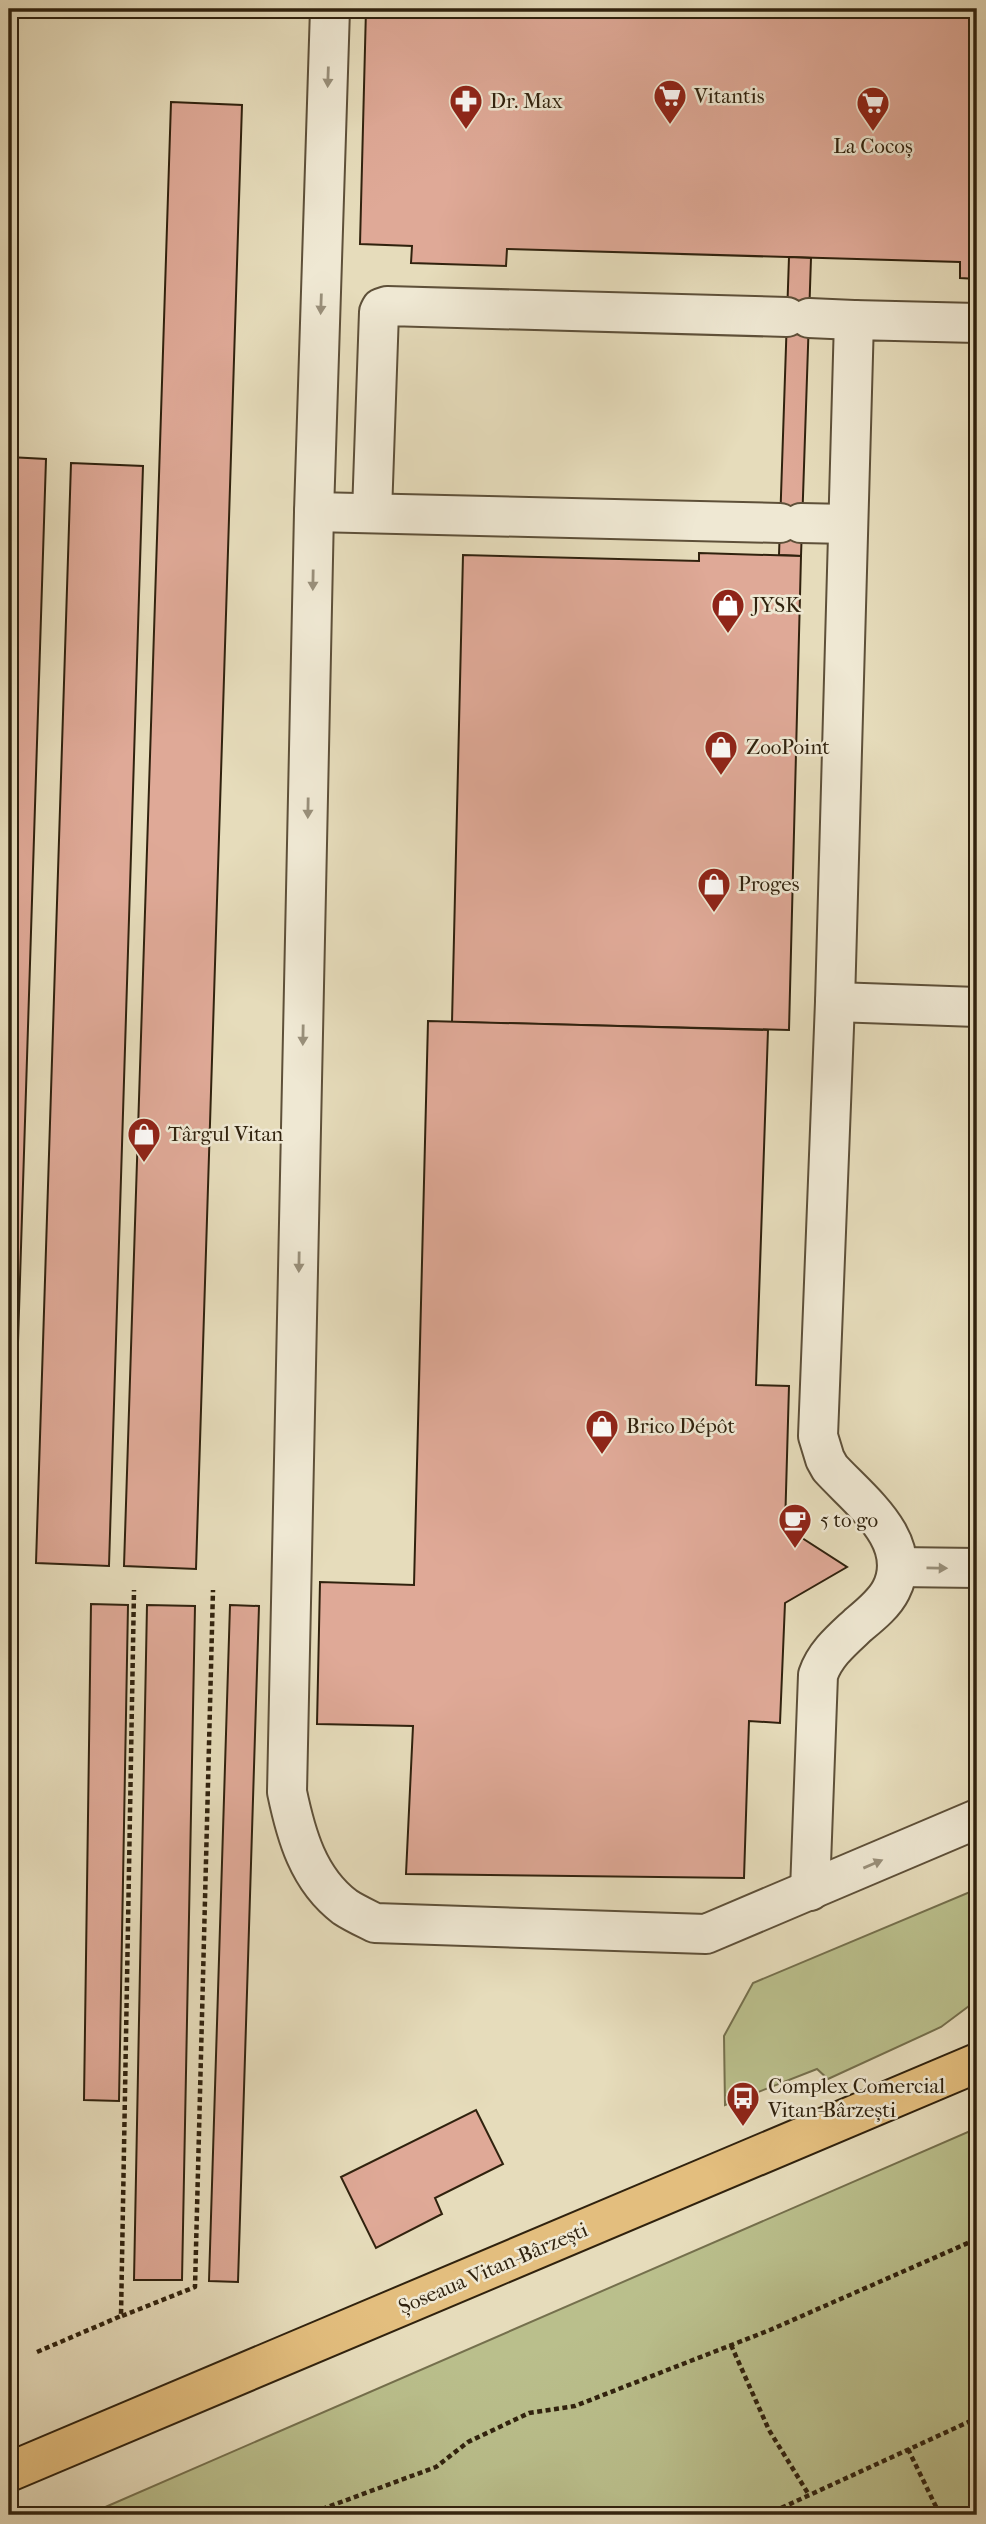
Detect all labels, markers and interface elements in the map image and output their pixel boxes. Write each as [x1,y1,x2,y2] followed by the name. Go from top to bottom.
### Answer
[322,66,334,88] one-way arrow
[651,77,689,126] supermarket icon: Vitantis
[447,82,485,131] pharmacy icon: Dr. Max
[693,84,765,108] place label: Vitantis
[854,84,892,133] supermarket icon: La Cocoș
[490,89,563,113] place label: Dr. Max
[833,134,913,158] place label: La Cocoș
[315,294,326,316] one-way arrow
[307,569,319,591] one-way arrow
[709,586,747,635] shop icon: JYSK
[750,593,802,617] place label: JYSK
[702,728,740,777] shop icon: ZooPoint
[746,735,830,759] place label: ZooPoint
[302,797,314,819] one-way arrow
[695,865,733,914] shop icon: Proges
[738,872,800,896] place label: Proges
[298,1024,309,1046] one-way arrow
[125,1115,163,1164] shop icon: Târgul Vitan
[168,1122,283,1146] place label: Târgul Vitan
[293,1252,305,1274] one-way arrow
[583,1407,621,1456] shop icon: Brico Dépôt
[626,1414,735,1438] place label: Brico Dépôt
[776,1501,814,1550] cafe icon: 5 to go
[820,1508,878,1532] place label: 5 to go
[927,1562,949,1574] one-way arrow
[862,1858,883,1869] one-way arrow
[767,2074,945,2122] place label: Complex Comercial Vitan-Bârzești
[724,2079,762,2128] bus stop icon: Complex Comercial Vitan-Bârzești
[395,2217,592,2320] street label: Șoseaua Vitan-Bârzești

